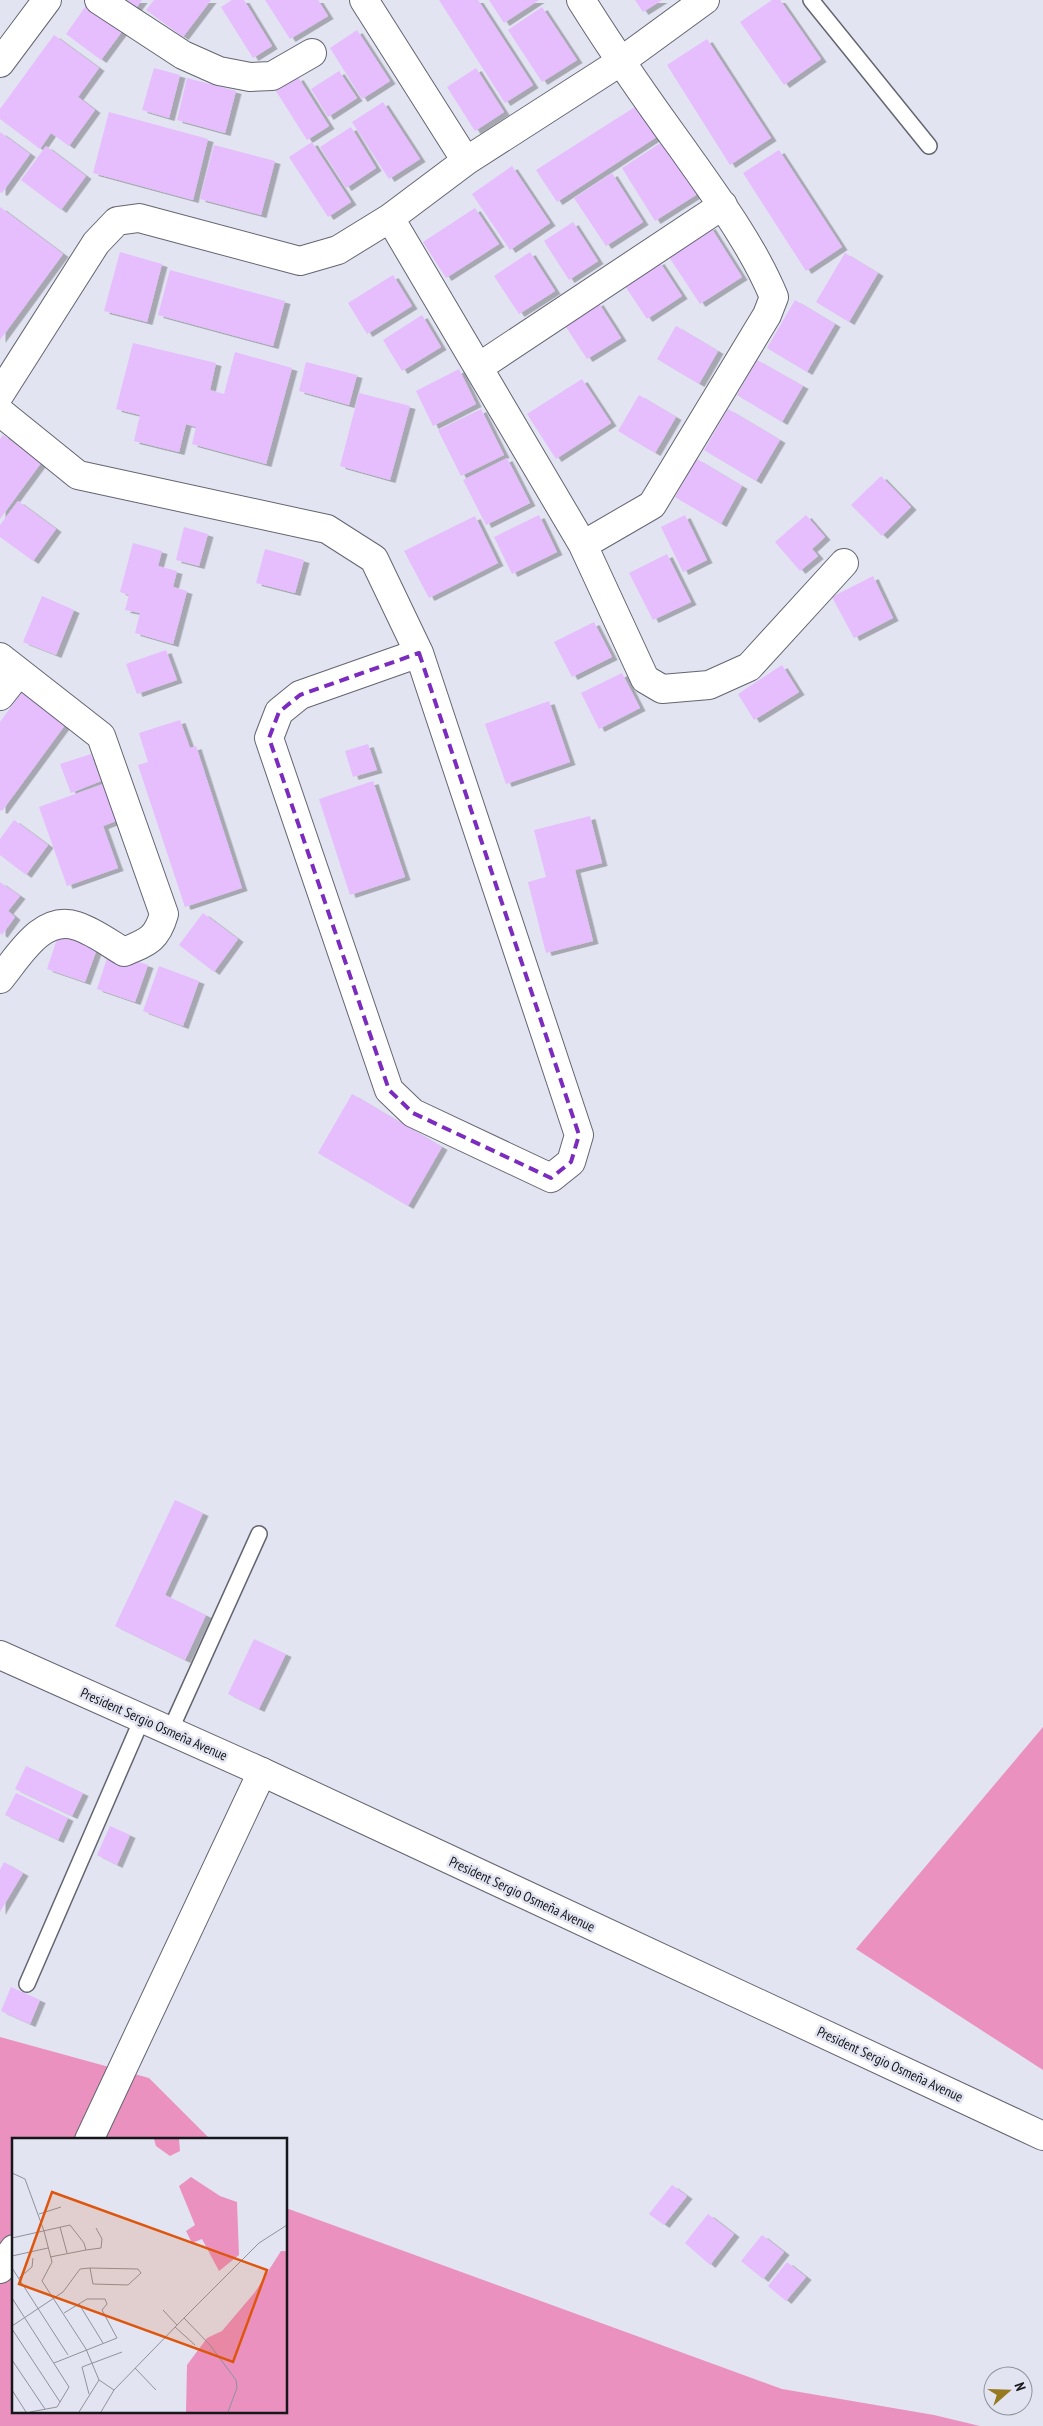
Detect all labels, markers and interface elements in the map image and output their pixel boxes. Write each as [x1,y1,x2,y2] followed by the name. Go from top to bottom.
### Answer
[78,1683,230,1765] street label: President Sergio Osmeña Avenue
[446,1852,598,1936] street label: President Sergio Osmeña Avenue
[814,2022,966,2106] street label: President Sergio Osmeña Avenue
[12,2138,288,2414] inset map
[983,2366,1033,2416] north arrow
[1010,2380,1030,2393] text: N

